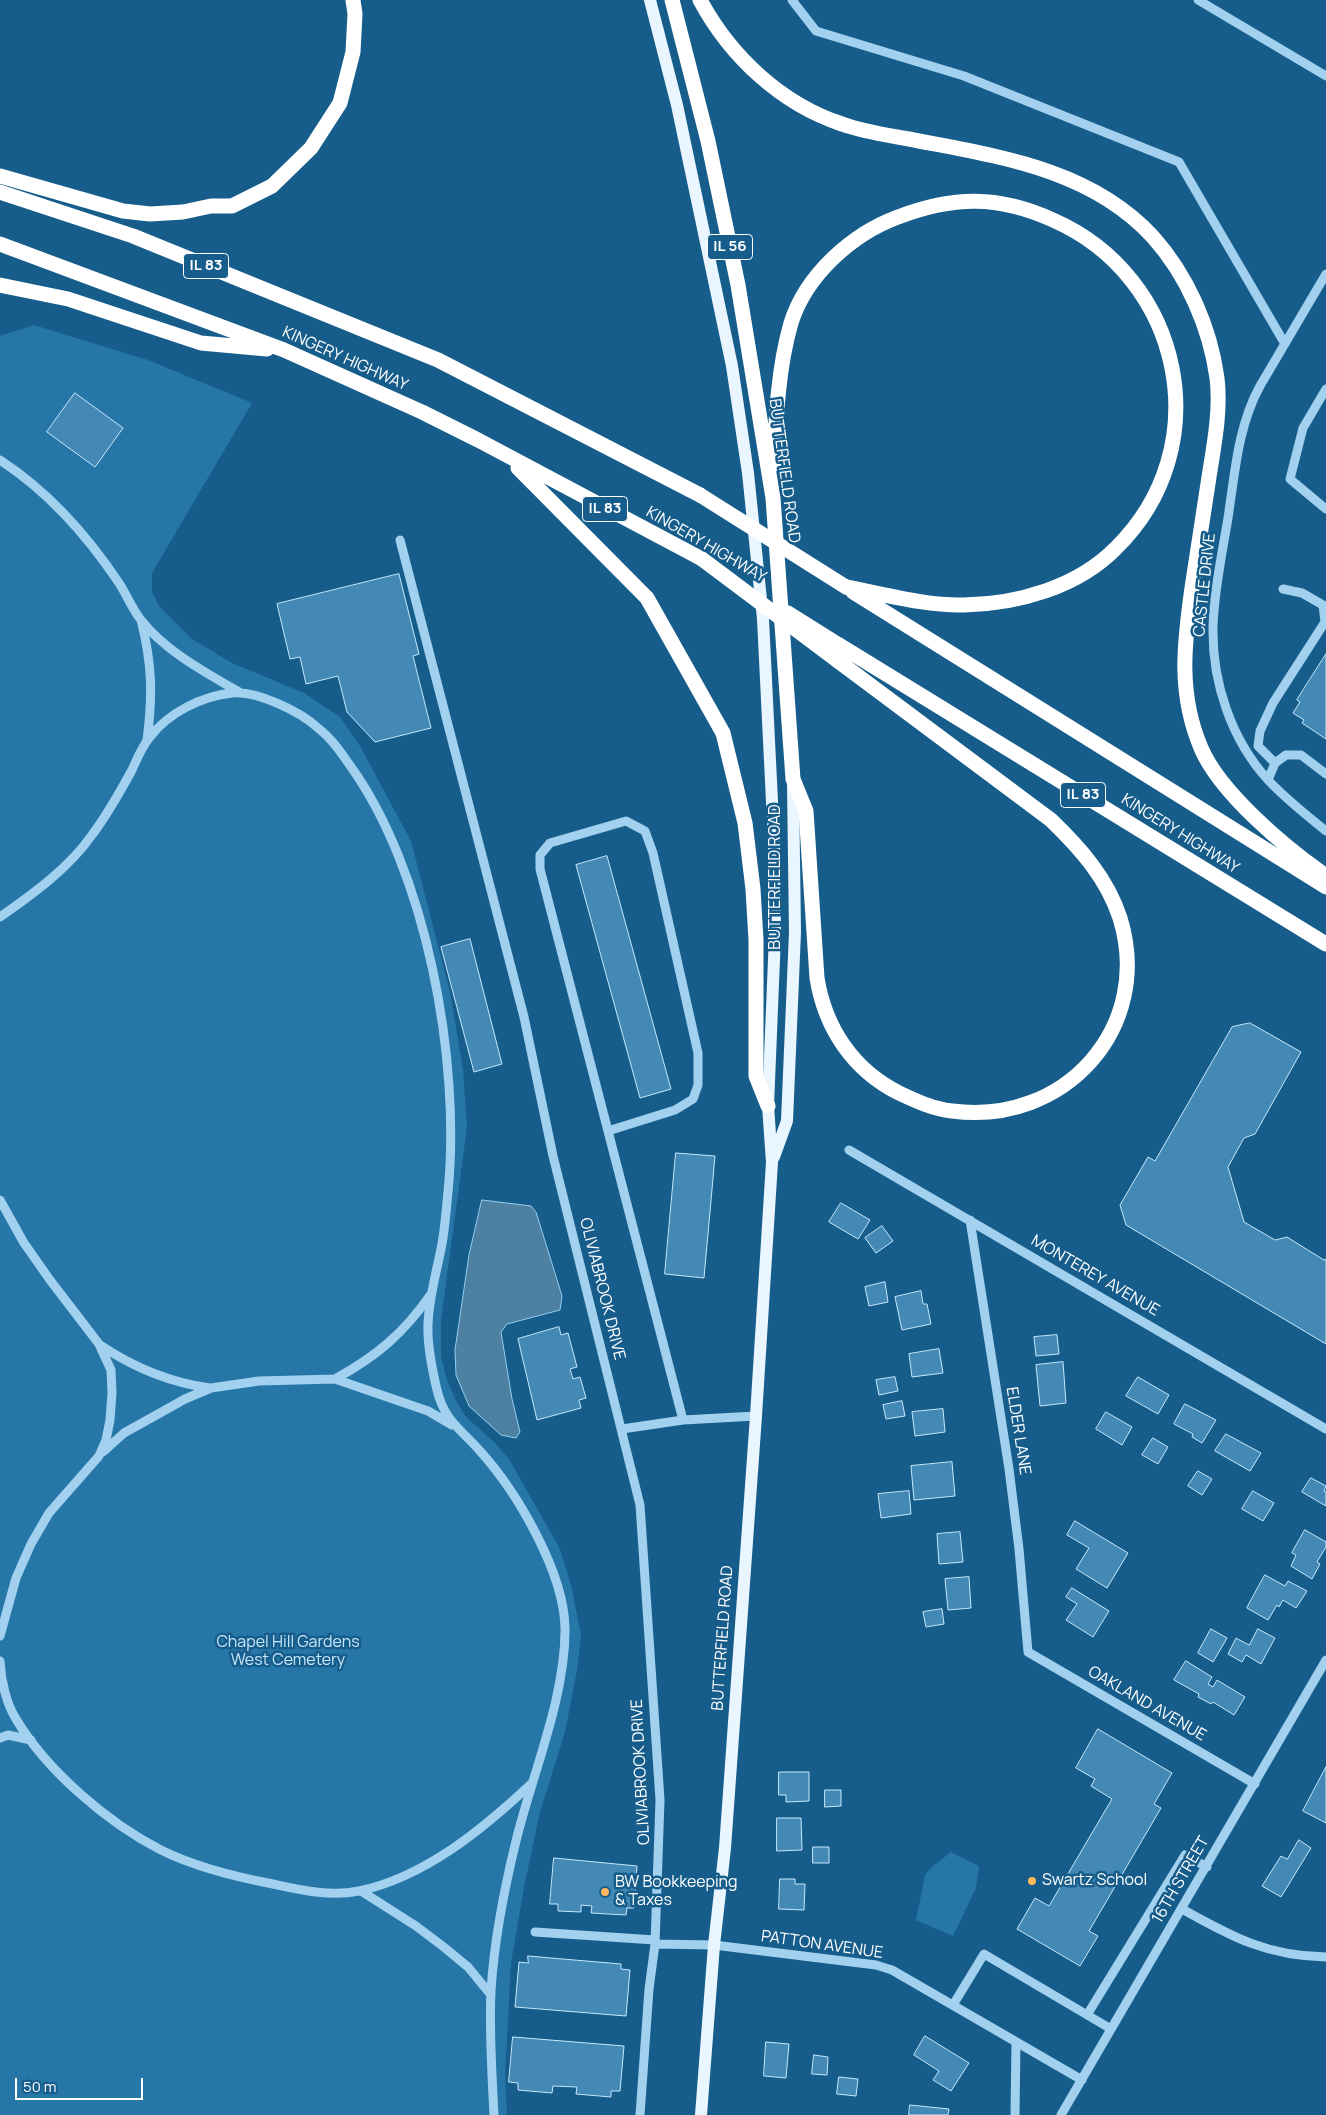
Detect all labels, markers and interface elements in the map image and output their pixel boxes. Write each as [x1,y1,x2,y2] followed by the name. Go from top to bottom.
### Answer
[708,234,752,260] road number: IL 56
[184,254,228,278] road number: IL 83
[279,323,411,395] street label: KINGERY HIGHWAY
[764,398,804,544] street label: BUTTERFIELD ROAD
[582,496,628,522] road number: IL 83
[643,503,769,587] street label: KINGERY HIGHWAY
[1190,532,1220,638] street label: CASTLE DRIVE
[1060,782,1106,808] road number: IL 83
[1117,790,1243,878] street label: KINGERY HIGHWAY
[766,804,786,950] street label: BUTTERFIELD ROAD
[575,1216,629,1362] street label: OLIVIABROOK DRIVE
[1027,1231,1163,1321] street label: MONTEREY AVENUE
[1002,1386,1034,1476] street label: ELDER LANE
[708,1565,738,1711] street label: BUTTERFIELD ROAD
[216,1633,360,1671] park label: Chapel Hill Gardens West Cemetery
[1085,1662,1209,1746] street label: OAKLAND AVENUE
[628,1699,654,1845] street label: OLIVIABROOK DRIVE
[1148,1833,1214,1927] street label: 16TH STREET
[1042,1871,1147,1891] place label: Swartz School
[615,1873,738,1911] place label: BW Bookkeeping & Taxes
[1026,1875,1038,1887] marker: Swartz School
[599,1886,611,1898] marker: BW Bookkeeping & Taxes
[760,1927,884,1963] street label: PATTON AVENUE
[18,2068,145,2100] scale bar
[23,2076,57,2097] text: 50 m

